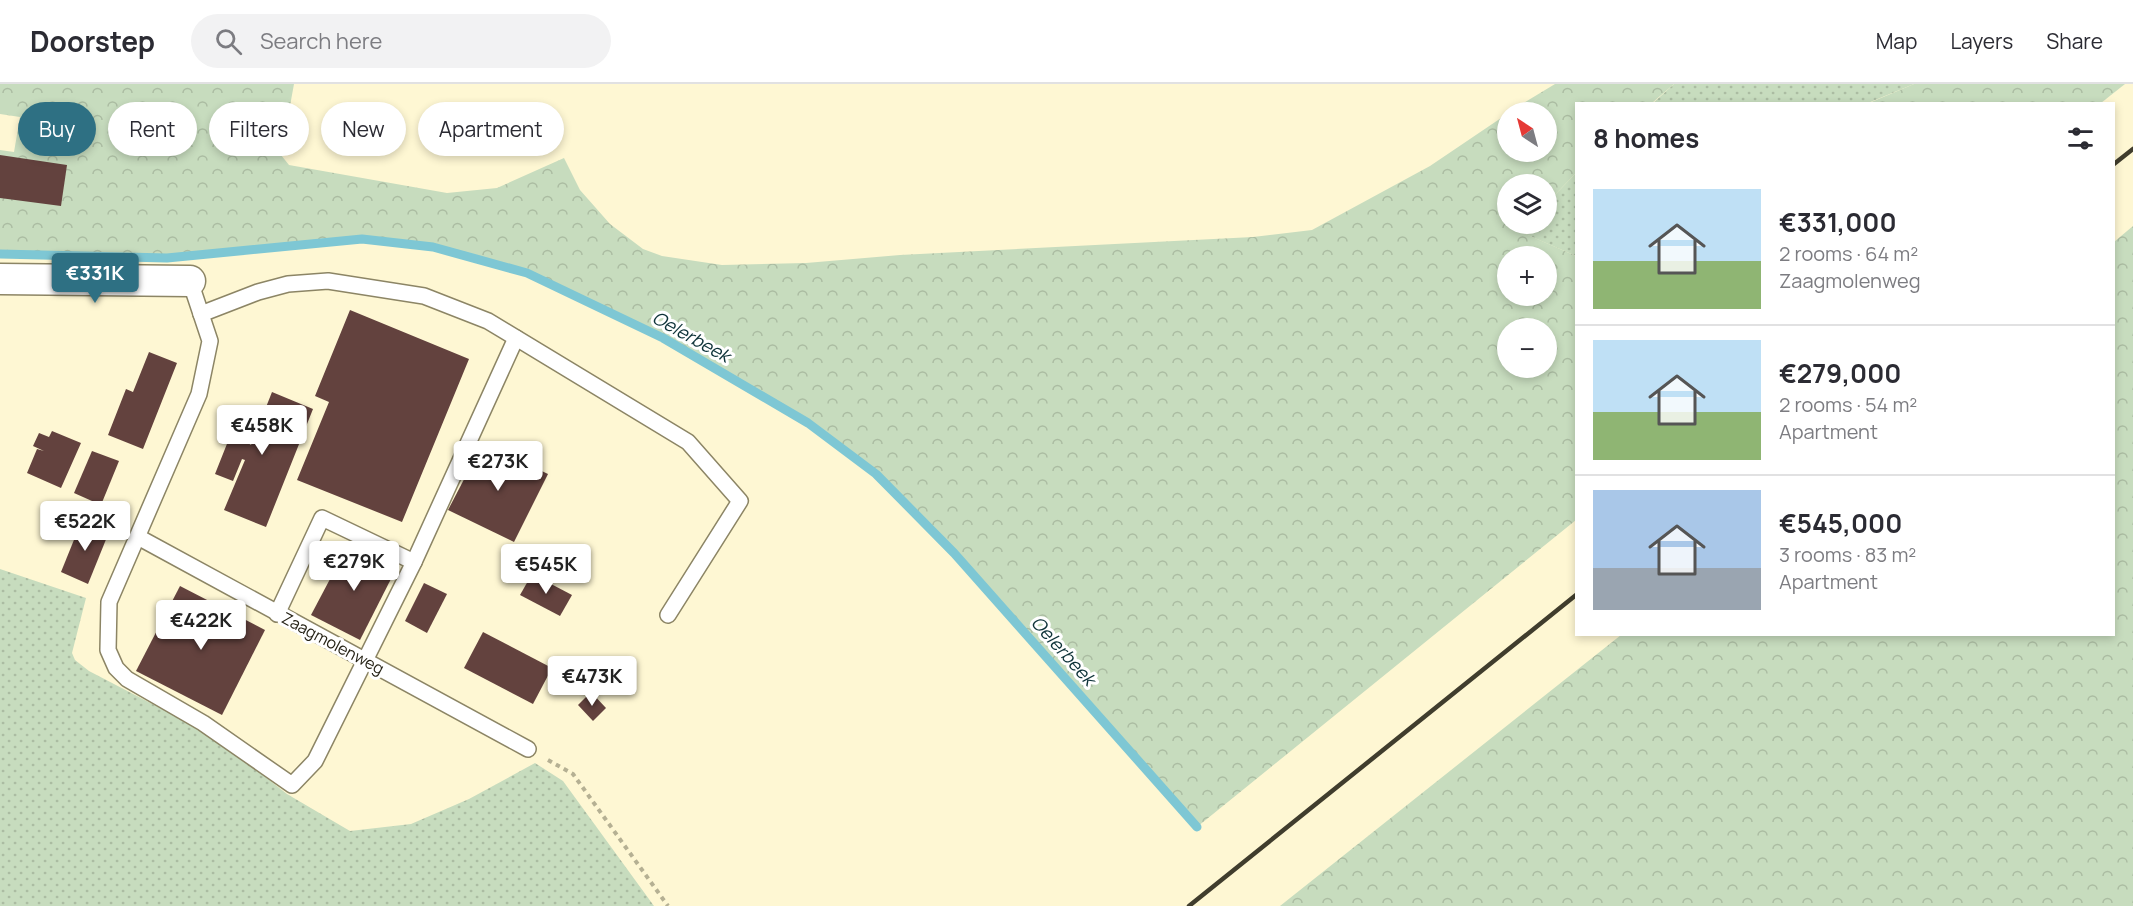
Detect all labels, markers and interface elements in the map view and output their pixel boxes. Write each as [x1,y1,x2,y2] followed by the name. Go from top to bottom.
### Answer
[191,14,611,68] search box
[30,22,155,60] text: Doorstep
[212,25,245,58] icon: search
[260,26,382,56] text: Search here
[1876,27,1917,55] text: Map
[1950,27,2013,55] text: Layers
[2046,27,2103,55] text: Share
[18,102,96,156] chip: Buy
[108,102,197,156] chip: Rent
[209,102,309,156] chip: Filters
[321,102,406,156] chip: New
[418,102,564,156] chip: Apartment
[1497,102,1557,162] north arrow
[1497,102,1557,378] map controls
[1593,120,1699,156] text: 8 homes
[2064,122,2097,155] icon: filters
[1497,174,1557,234] button: layers
[1779,204,1897,240] text: €331,000
[1641,213,1713,285] icon: home
[1779,240,1918,267] text: 2 rooms · 64 m²
[1497,246,1557,306] button: +
[53,253,137,304] pin: €331K
[66,259,124,286] text: €331K
[1779,267,1920,294] text: Zaagmolenweg
[648,305,737,369] water label: Oelerbeek
[1497,318,1557,378] button: −
[1779,355,1901,391] text: €279,000
[1641,364,1713,436] icon: home
[1779,391,1917,418] text: 2 rooms · 54 m²
[220,405,304,456] pin: €458K
[231,411,293,438] text: €458K
[1779,418,1878,445] text: Apartment
[456,441,540,492] pin: €273K
[468,447,528,474] text: €273K
[43,501,127,552] pin: €522K
[1779,505,1902,541] text: €545,000
[54,507,116,534] text: €522K
[1641,514,1713,586] icon: home
[312,541,396,592] pin: €279K
[1779,541,1916,568] text: 3 rooms · 83 m²
[504,544,588,595] pin: €545K
[323,547,385,574] text: €279K
[515,550,577,577] text: €545K
[1779,568,1878,595] text: Apartment
[159,600,243,651] pin: €422K
[170,606,232,633] text: €422K
[278,607,388,679] street label: Zaagmolenweg
[1026,611,1103,692] water label: Oelerbeek
[550,656,634,707] pin: €473K
[562,662,622,689] text: €473K

